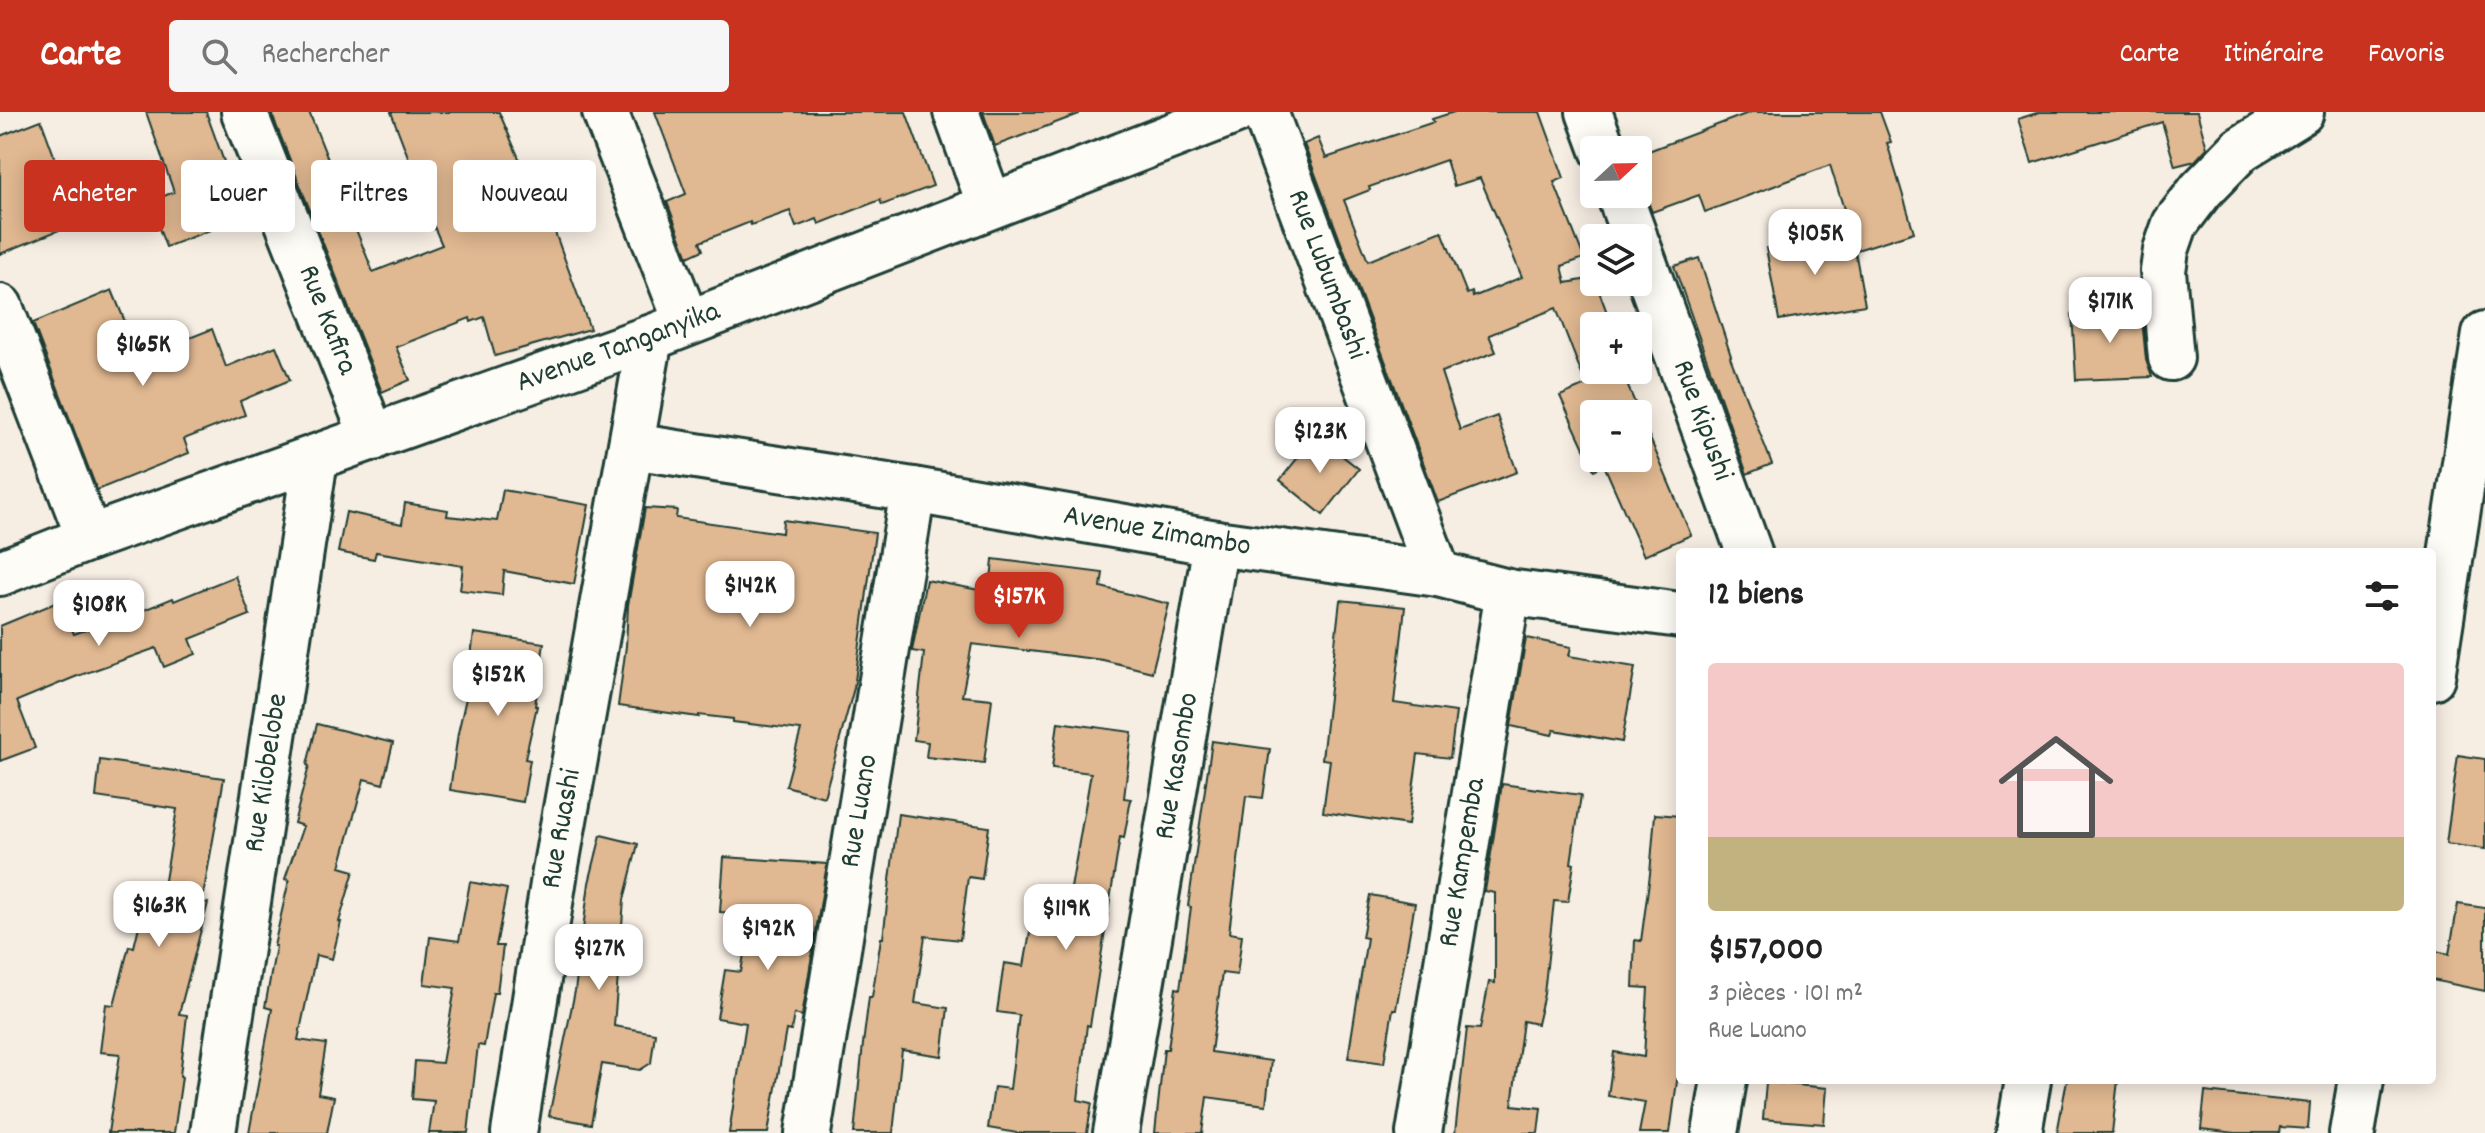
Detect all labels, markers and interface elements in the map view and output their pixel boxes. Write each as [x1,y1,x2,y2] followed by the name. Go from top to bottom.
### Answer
[169,20,729,92] search box
[40,29,121,84] text: Carte
[197,34,241,78] icon: search
[261,35,390,78] text: Rechercher
[2119,36,2179,76] text: Carte
[2223,36,2324,76] text: Itinéraire
[2368,36,2445,76] text: Favoris
[1580,136,1652,208] north arrow
[1580,136,1652,472] map controls
[24,160,165,232] chip: Acheter
[181,160,295,232] chip: Louer
[311,160,437,232] chip: Filtres
[453,160,596,232] chip: Nouveau
[1275,184,1377,366] street label: Rue Lubumbashi
[1759,209,1871,277] pin: $105K
[1786,216,1844,253] text: $105K
[1580,224,1652,296] button: layers
[285,259,368,382] street label: Rue Kafira
[2054,277,2166,345] pin: $171K
[2087,284,2133,321] text: $171K
[511,291,727,405] street label: Avenue Tanganyika
[1580,312,1652,384] button: +
[87,320,199,388] pin: $165K
[115,327,171,364] text: $165K
[1660,354,1743,487] street label: Rue Kipushi
[1580,400,1652,472] button: −
[1264,407,1376,475] pin: $123K
[1293,414,1347,451] text: $123K
[1060,495,1253,569] street label: Avenue Zimambo
[694,561,806,629] pin: $142K
[723,568,777,605] text: $142K
[963,572,1075,640] pin: $157K
[1708,572,1804,621] text: 12 biens
[2360,574,2404,618] icon: filters
[993,579,1045,616] text: $157K
[43,580,155,648] pin: $108K
[71,587,127,624] text: $108K
[442,650,554,718] pin: $152K
[471,657,525,694] text: $152K
[1145,689,1212,843] street label: Rue Kasombo
[234,691,301,856] street label: Rue Kilobelobe
[1984,715,2128,859] icon: home
[830,751,891,871] street label: Rue Luano
[531,765,594,892] street label: Rue Ruashi
[1428,774,1499,950] street label: Rue Kampemba
[103,881,215,949] pin: $163K
[1010,884,1122,952] pin: $119K
[131,888,187,925] text: $163K
[1042,891,1090,928] text: $119K
[712,904,824,972] pin: $192K
[741,911,795,948] text: $192K
[543,924,655,992] pin: $127K
[1708,927,1824,976] text: $157,000
[573,931,625,968] text: $127K
[1708,976,1863,1013] text: 3 pièces · 101 m²
[1708,1013,1807,1050] text: Rue Luano

